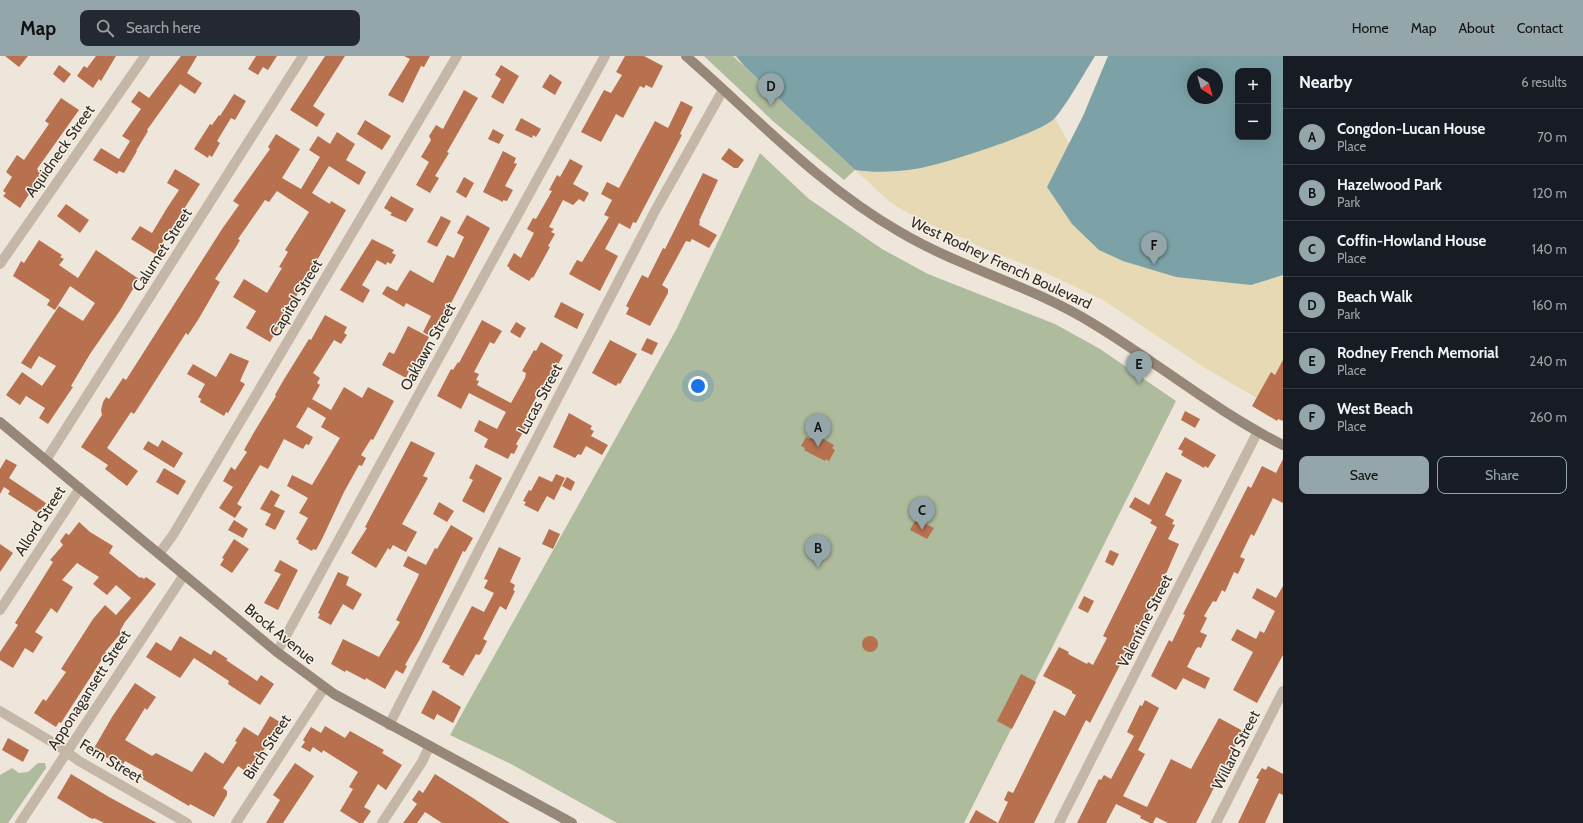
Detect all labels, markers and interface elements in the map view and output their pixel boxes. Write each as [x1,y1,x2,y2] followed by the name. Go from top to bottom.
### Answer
[80,10,360,46] search box
[20,17,56,40] text: Map
[94,17,116,39] icon: search
[126,19,201,37] text: Search here
[1352,19,1389,37] text: Home
[1411,19,1436,37] text: Map
[1458,19,1495,37] text: About
[1517,19,1563,37] text: Contact
[1187,68,1223,104] north arrow
[1235,68,1271,140] map controls
[1235,68,1271,104] button: +
[1299,72,1352,92] text: Nearby
[758,73,784,106] pin: D
[1521,74,1567,90] text: 6 results
[22,101,98,201] street label: Aquidneck Street
[1235,104,1271,140] button: −
[1337,120,1485,138] text: Congdon-Lucan House
[1308,129,1316,145] text: A
[1537,129,1567,145] text: 70 m
[1337,138,1366,154] text: Place
[1337,176,1442,194] text: Hazelwood Park
[1308,185,1316,201] text: B
[1533,185,1567,201] text: 120 m
[1337,194,1360,210] text: Park
[128,205,196,295] street label: Calumet Street
[908,213,1094,313] street label: West Rodney French Boulevard
[1141,232,1167,265] pin: F
[1337,232,1486,250] text: Coffin-Howland House
[1308,241,1316,257] text: C
[1532,241,1567,257] text: 140 m
[1337,250,1366,266] text: Place
[266,256,326,340] street label: Capitol Street
[1337,288,1413,306] text: Beach Walk
[1307,297,1317,313] text: D
[1532,297,1567,313] text: 160 m
[397,300,459,394] street label: Oaklawn Street
[1337,306,1360,322] text: Park
[1337,344,1499,362] text: Rodney French Memorial
[1126,351,1152,384] pin: E
[1308,353,1316,369] text: E
[1529,353,1567,369] text: 240 m
[514,361,566,437] street label: Lucas Street
[1337,362,1366,378] text: Place
[688,376,708,396] your location
[1337,400,1413,418] text: West Beach
[1309,409,1315,425] text: F
[1529,409,1567,425] text: 260 m
[805,414,831,447] pin: A
[1337,418,1366,434] text: Place
[1299,456,1429,494] button: Save
[1437,456,1567,494] button: Share
[11,483,69,559] street label: Allord Street
[909,497,935,530] pin: C
[805,535,831,568] pin: B
[1114,572,1176,670] street label: Valentine Street
[241,600,319,668] street label: Brock Avenue
[44,627,134,753] street label: Apponagansett Street
[1208,707,1264,793] street label: Willard Street
[239,711,295,783] street label: Birch Street
[76,735,146,787] street label: Fern Street

